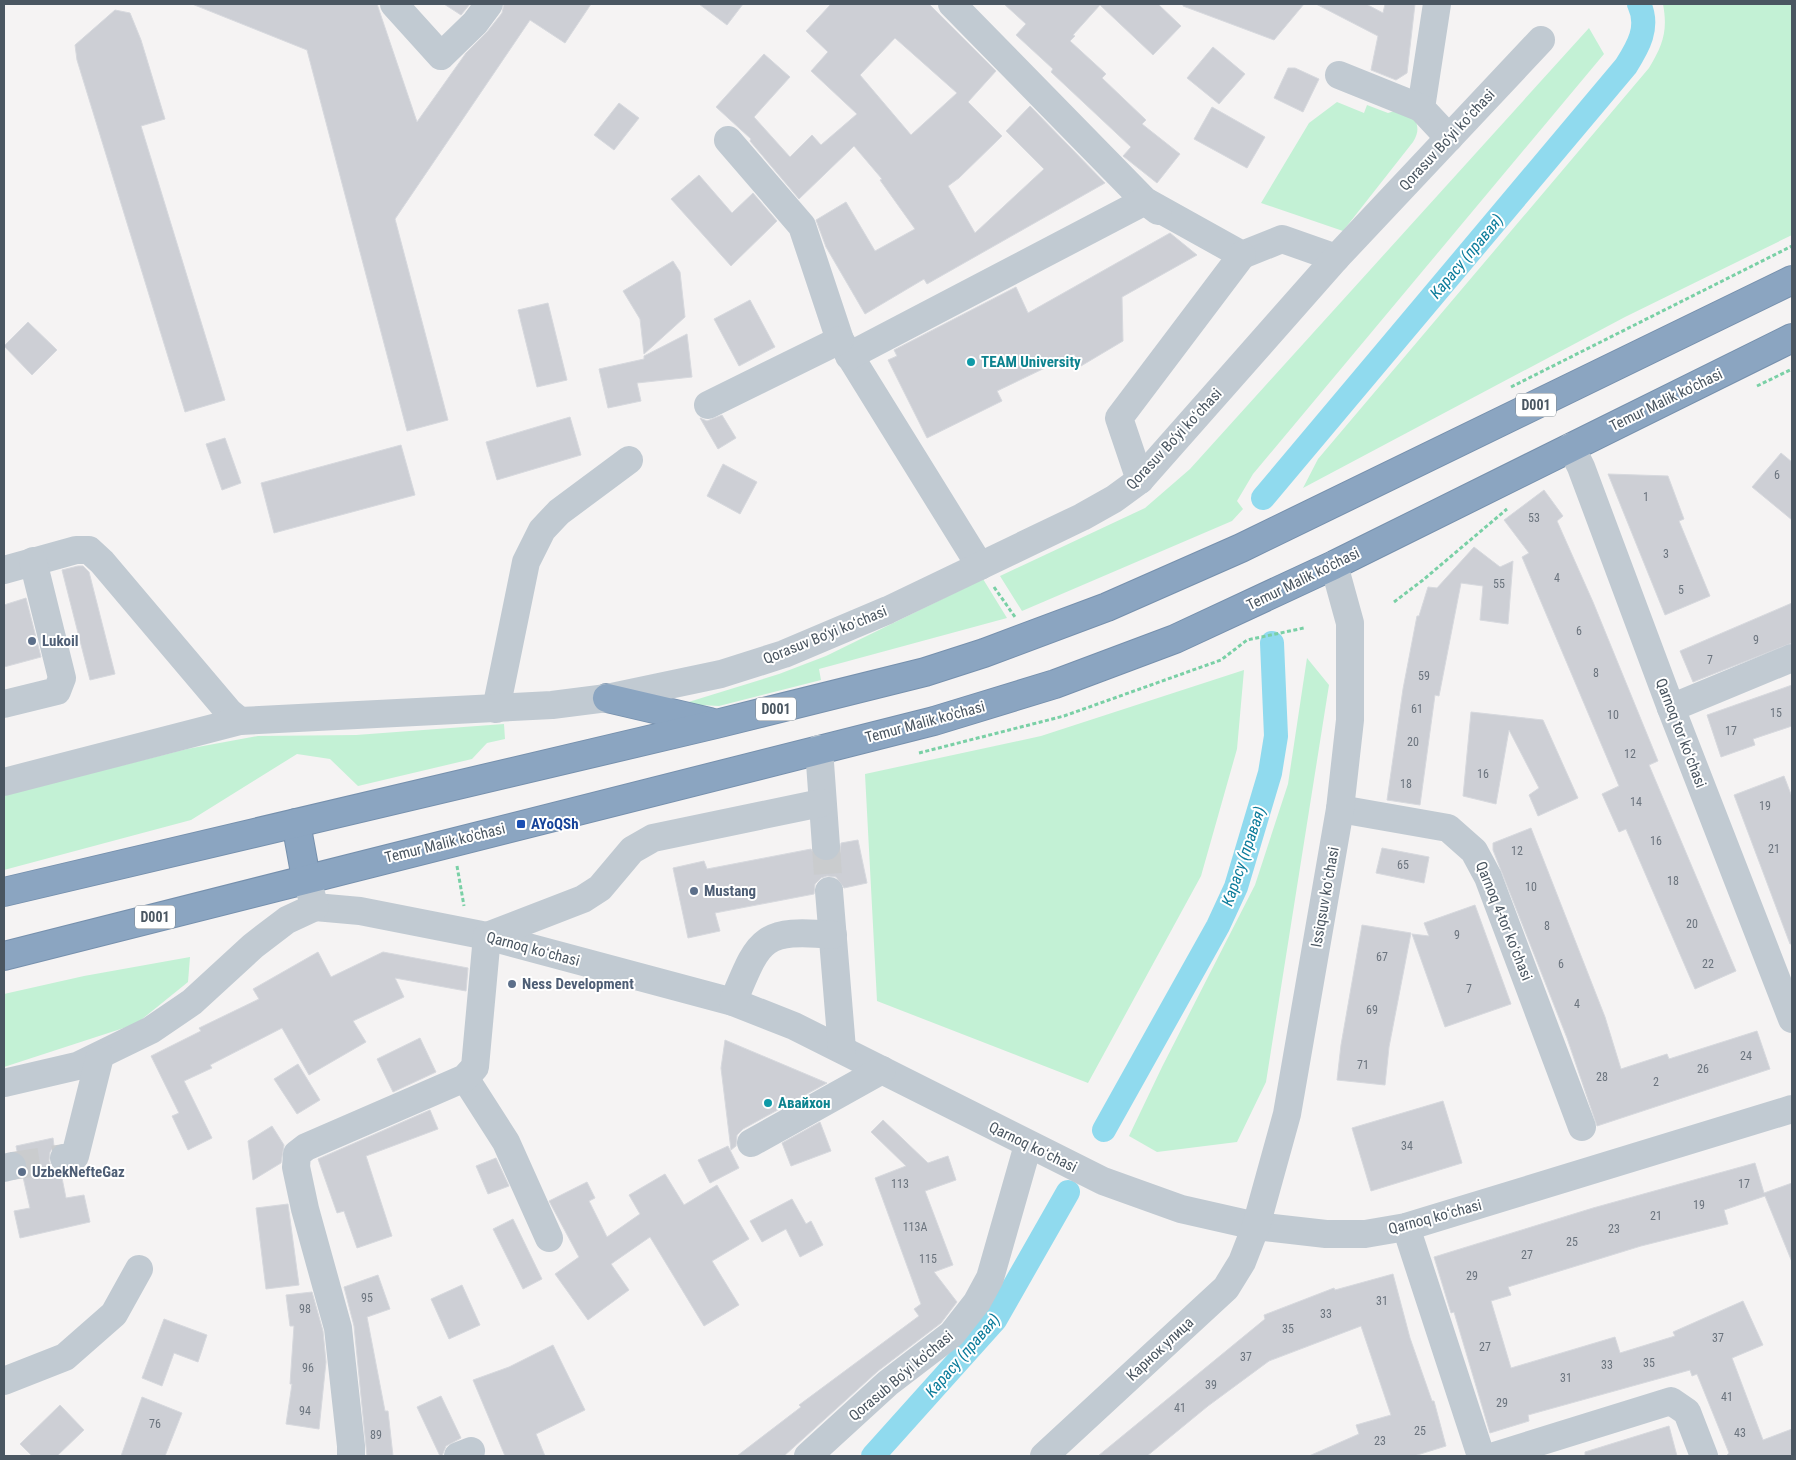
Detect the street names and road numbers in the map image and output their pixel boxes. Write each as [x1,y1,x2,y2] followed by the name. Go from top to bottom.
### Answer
[1395,86,1499,194] street label: Qorasuv Bo‘yi koʻchasi
[1607,365,1725,435] street label: Temur Malik ko'chasi
[1122,385,1226,493] street label: Qorasuv Bo‘yi koʻchasi
[1516,394,1556,416] road number: D001
[1244,544,1362,614] street label: Temur Malik ko'chasi
[760,602,890,668] street label: Qorasuv Bo‘yi koʻchasi
[1652,676,1710,790] street label: Qarnoq tor koʻchasi
[863,697,987,747] street label: Temur Malik ko'chasi
[756,698,796,721] road number: D001
[383,819,507,867] street label: Temur Malik ko'chasi
[1307,845,1343,949] street label: Issiqsuv koʻchasi
[1472,859,1536,983] street label: Qarnoq 4-tor koʻchasi
[135,906,175,929] road number: D001
[484,928,582,970] street label: Qarnoq koʻchasi
[986,1118,1080,1176] street label: Qarnoq koʻchasi
[1386,1196,1484,1238] street label: Qarnoq koʻchasi
[1123,1313,1197,1385] street label: Карнок улица
[845,1327,957,1425] street label: Qorasub Bo'yi ko'chasi

